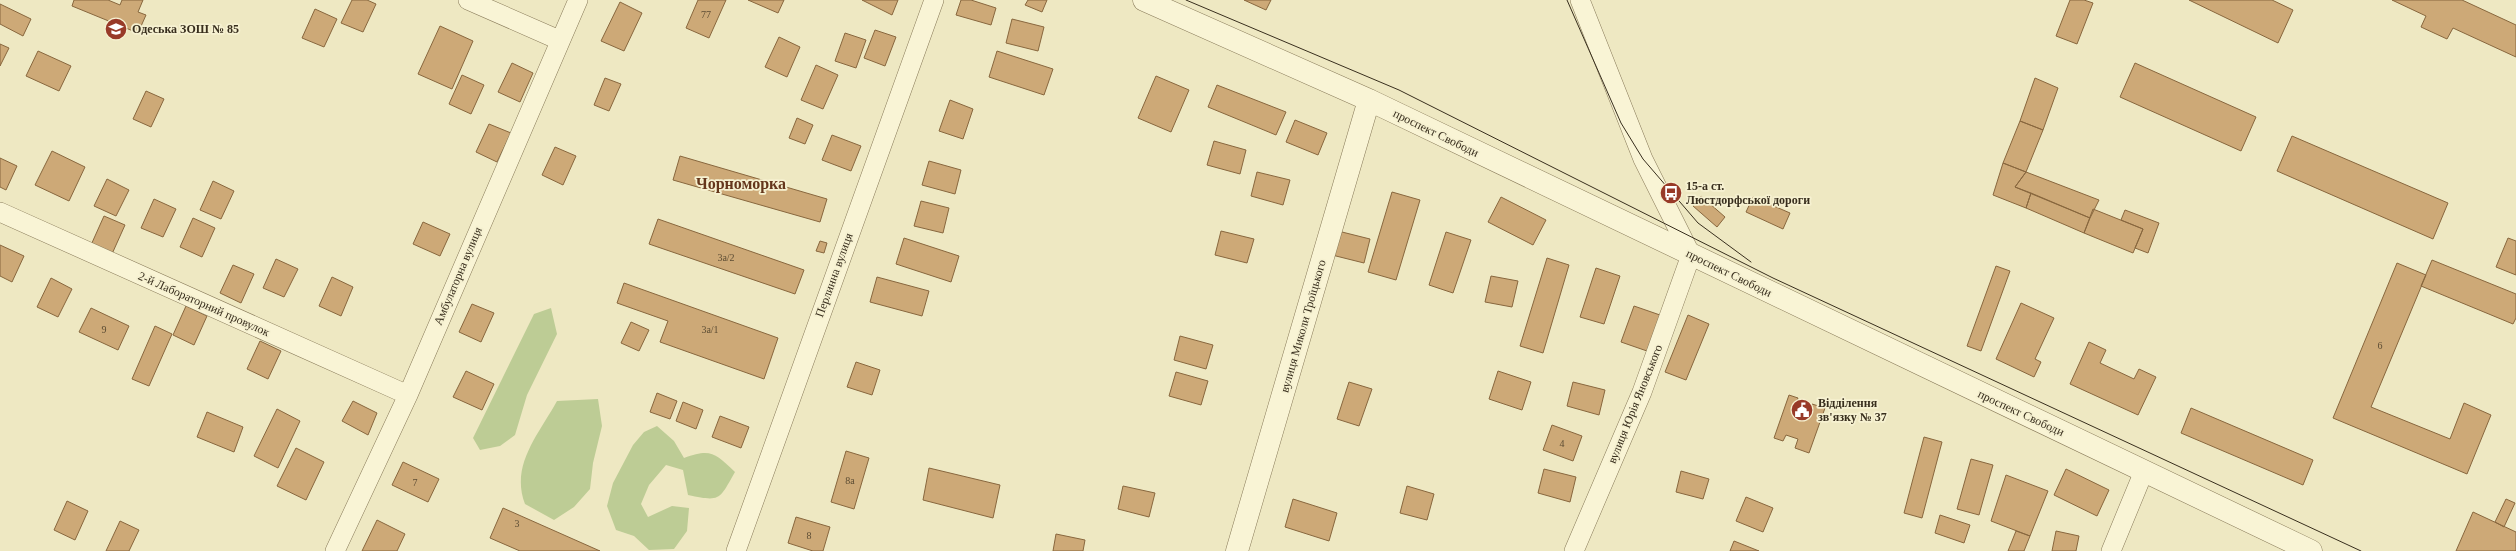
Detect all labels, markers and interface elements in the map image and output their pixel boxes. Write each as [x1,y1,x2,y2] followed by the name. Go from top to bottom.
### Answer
[701,9,711,20] house number: 77
[103,16,129,42] school or university icon: Одеська ЗОШ № 85
[132,22,239,36] place label: Одеська ЗОШ № 85
[1391,106,1482,160] street label: проспект Свободи
[696,175,786,193] district label: Чорноморка
[1686,179,1810,207] place label: 15-а ст. Люстдорфської дороги
[1658,180,1684,206] bus stop icon: 15-а ст. Люстдорфської дороги
[431,224,485,327] street label: Амбулаторна вулиця
[812,231,856,319] street label: Перлинна вулиця
[1684,246,1775,300] street label: проспект Свободи
[717,252,735,263] house number: 3а/2
[1277,258,1329,394] street label: вулиця Миколи Троїцького
[136,269,272,339] street label: 2-й Лабораторний провулок
[102,324,107,335] house number: 9
[701,324,719,335] house number: 3а/1
[2378,340,2383,351] house number: 6
[1605,343,1665,465] street label: вулиця Юрія Яновського
[1976,387,2067,439] street label: проспект Свободи
[1818,396,1887,424] place label: Відділення зв'язку № 37
[1789,397,1815,423] public building icon: Відділення зв'язку № 37
[1560,438,1565,449] house number: 4
[845,475,855,486] house number: 8а
[413,477,418,488] house number: 7
[515,518,520,529] house number: 3
[807,530,812,541] house number: 8

